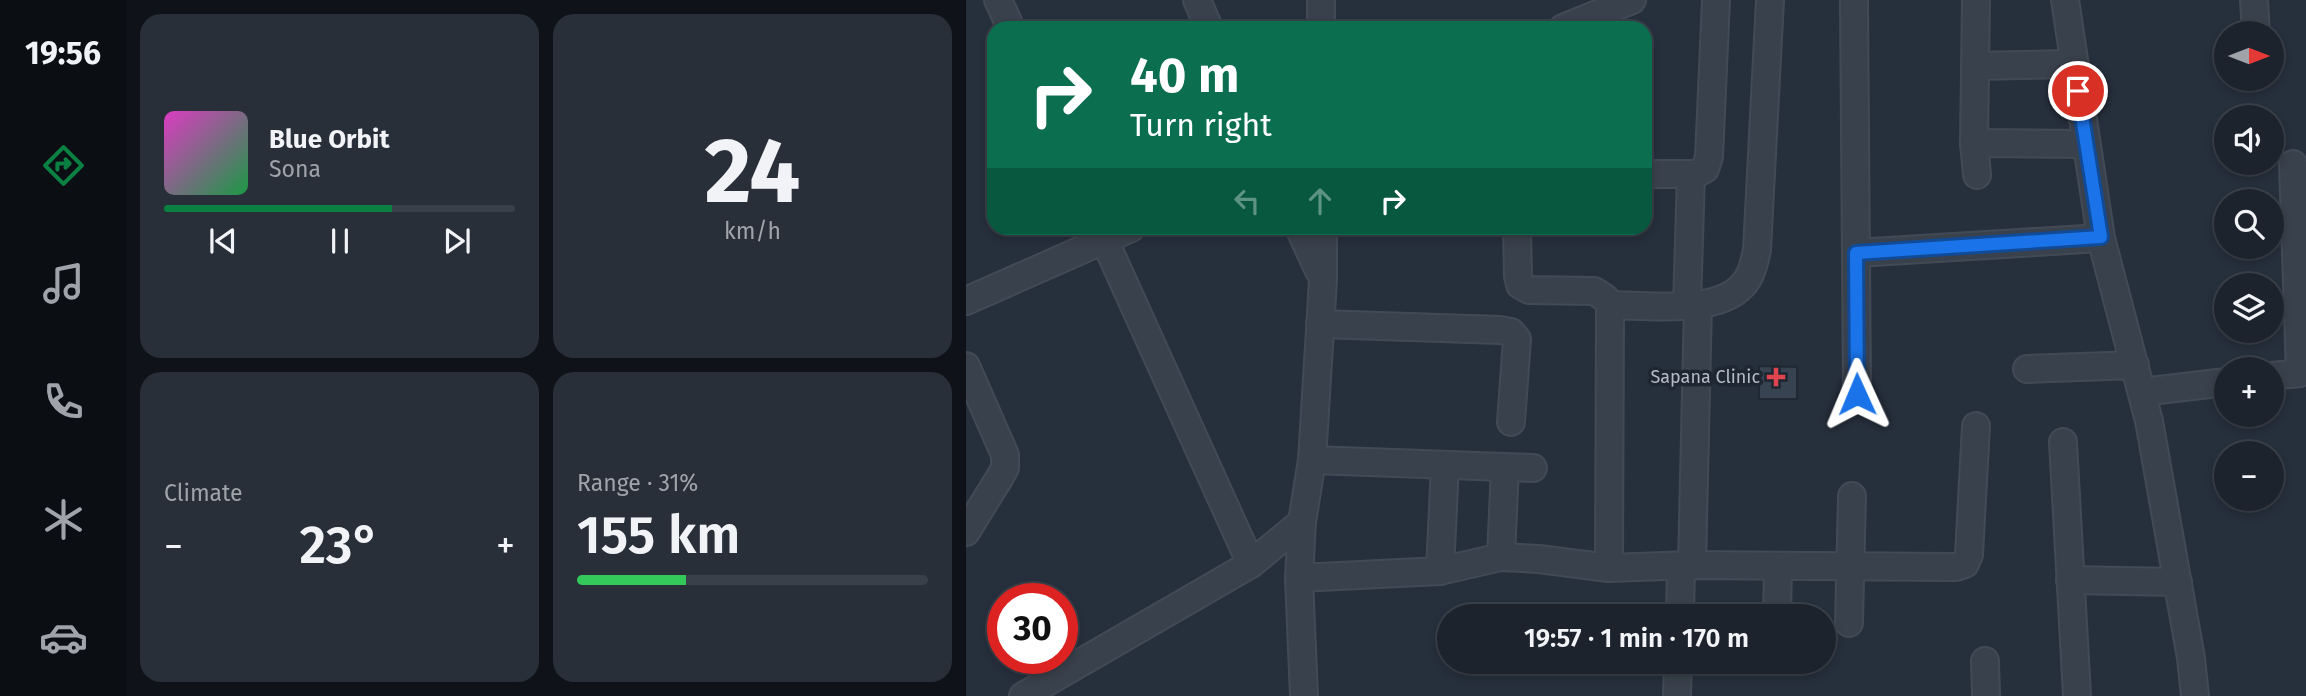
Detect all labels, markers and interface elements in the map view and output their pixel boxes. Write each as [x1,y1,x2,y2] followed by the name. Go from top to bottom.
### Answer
[2214,21,2284,91] north arrow
[2214,21,2284,511] map controls
[25,34,101,72] text: 19:56
[1130,46,1239,105] text: 40 m
[1015,49,1106,140] icon: right
[2048,61,2108,121] pin
[2059,72,2097,110] icon: arrive
[2214,105,2284,175] button: sound
[1130,106,1272,144] text: Turn right
[705,117,800,226] text: 24
[269,124,389,155] text: Blue Orbit
[39,141,88,190] icon: directions
[269,155,321,183] text: Sona
[1228,182,1266,220] icon: left
[1301,182,1339,220] icon: ahead
[1374,182,1412,220] icon: right
[2214,189,2284,259] button: search
[724,217,781,245] text: km/h
[204,222,242,260] icon: previous
[321,222,359,260] icon: pause
[438,222,476,260] icon: next
[39,259,88,308] icon: music
[2214,273,2284,343] button: layers
[1820,357,1894,431] position arrow
[2214,357,2284,427] button: +
[1651,366,1760,388] place label: Sapana Clinic
[1766,367,1786,387] marker: Sapana Clinic
[39,377,88,426] icon: phone
[2214,441,2284,511] button: −
[577,469,698,497] text: Range · 31%
[164,479,243,507] text: Climate
[39,495,88,544] icon: climate
[577,504,740,567] text: 155 km
[299,514,380,577] text: 23°
[164,523,183,569] text: −
[496,523,515,569] text: +
[987,583,1078,674] speed limit sign: 30
[39,613,88,662] icon: car
[1524,623,1749,654] text: 19:57 · 1 min · 170 m

